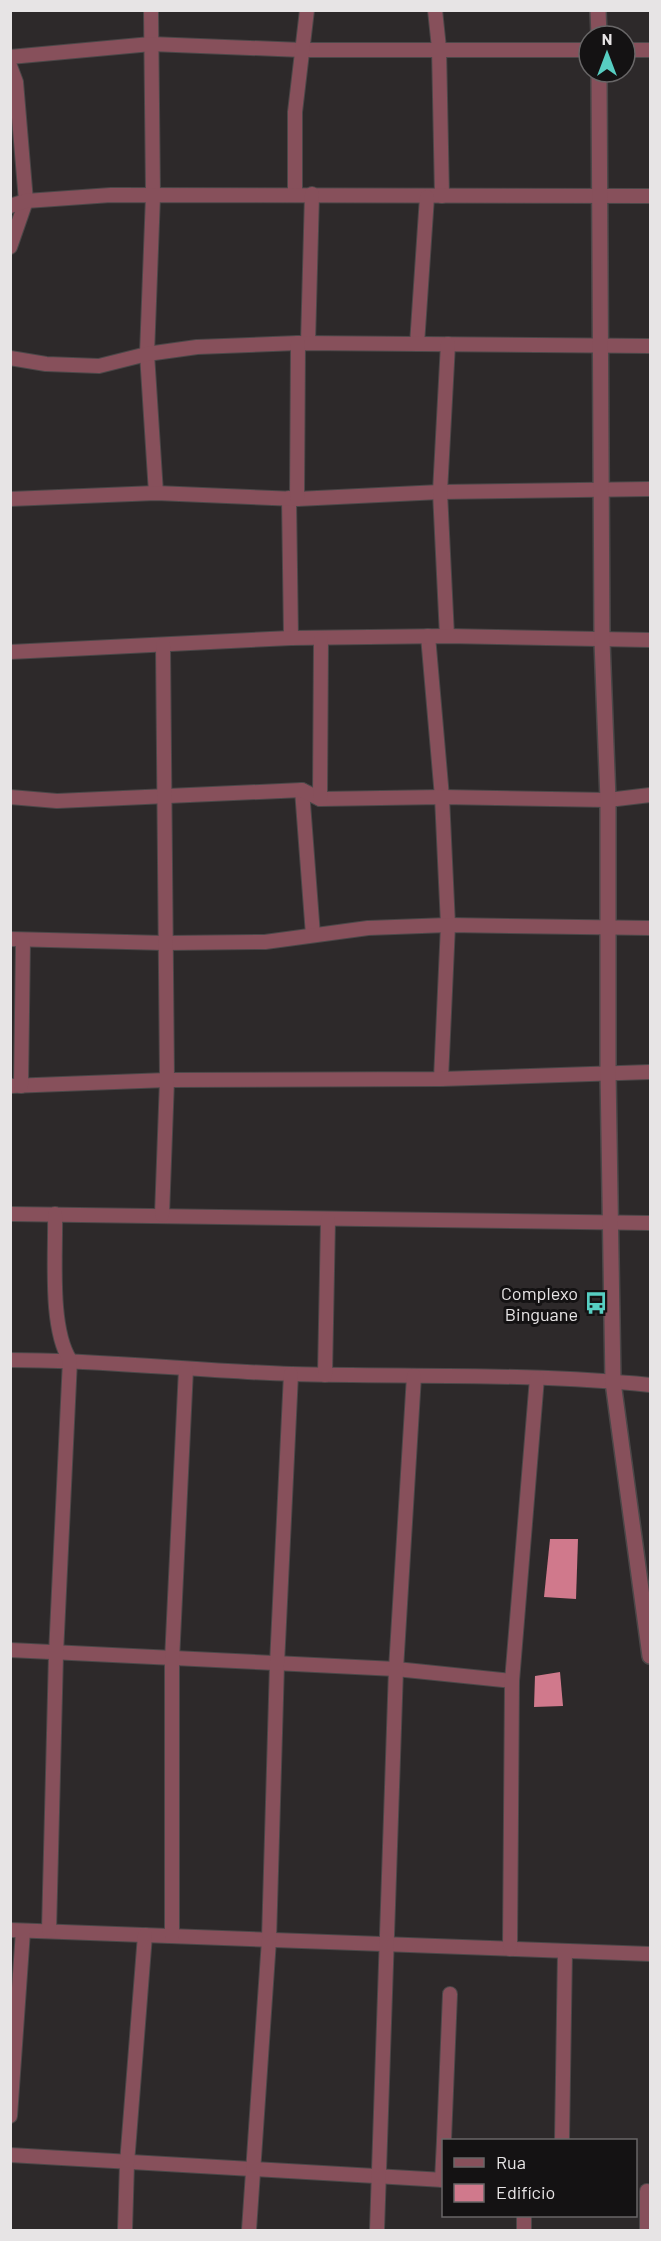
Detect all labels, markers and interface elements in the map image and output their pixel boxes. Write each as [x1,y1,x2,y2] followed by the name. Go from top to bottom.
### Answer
[577,24,637,84] north arrow
[602,29,612,48] text: N
[501,1282,578,1325] place label: Complexo Binguane
[583,1290,609,1316] bus stop icon: Complexo Binguane
[442,2139,637,2217] legend
[496,2151,526,2173] text: Rua
[496,2181,555,2203] text: Edifício

